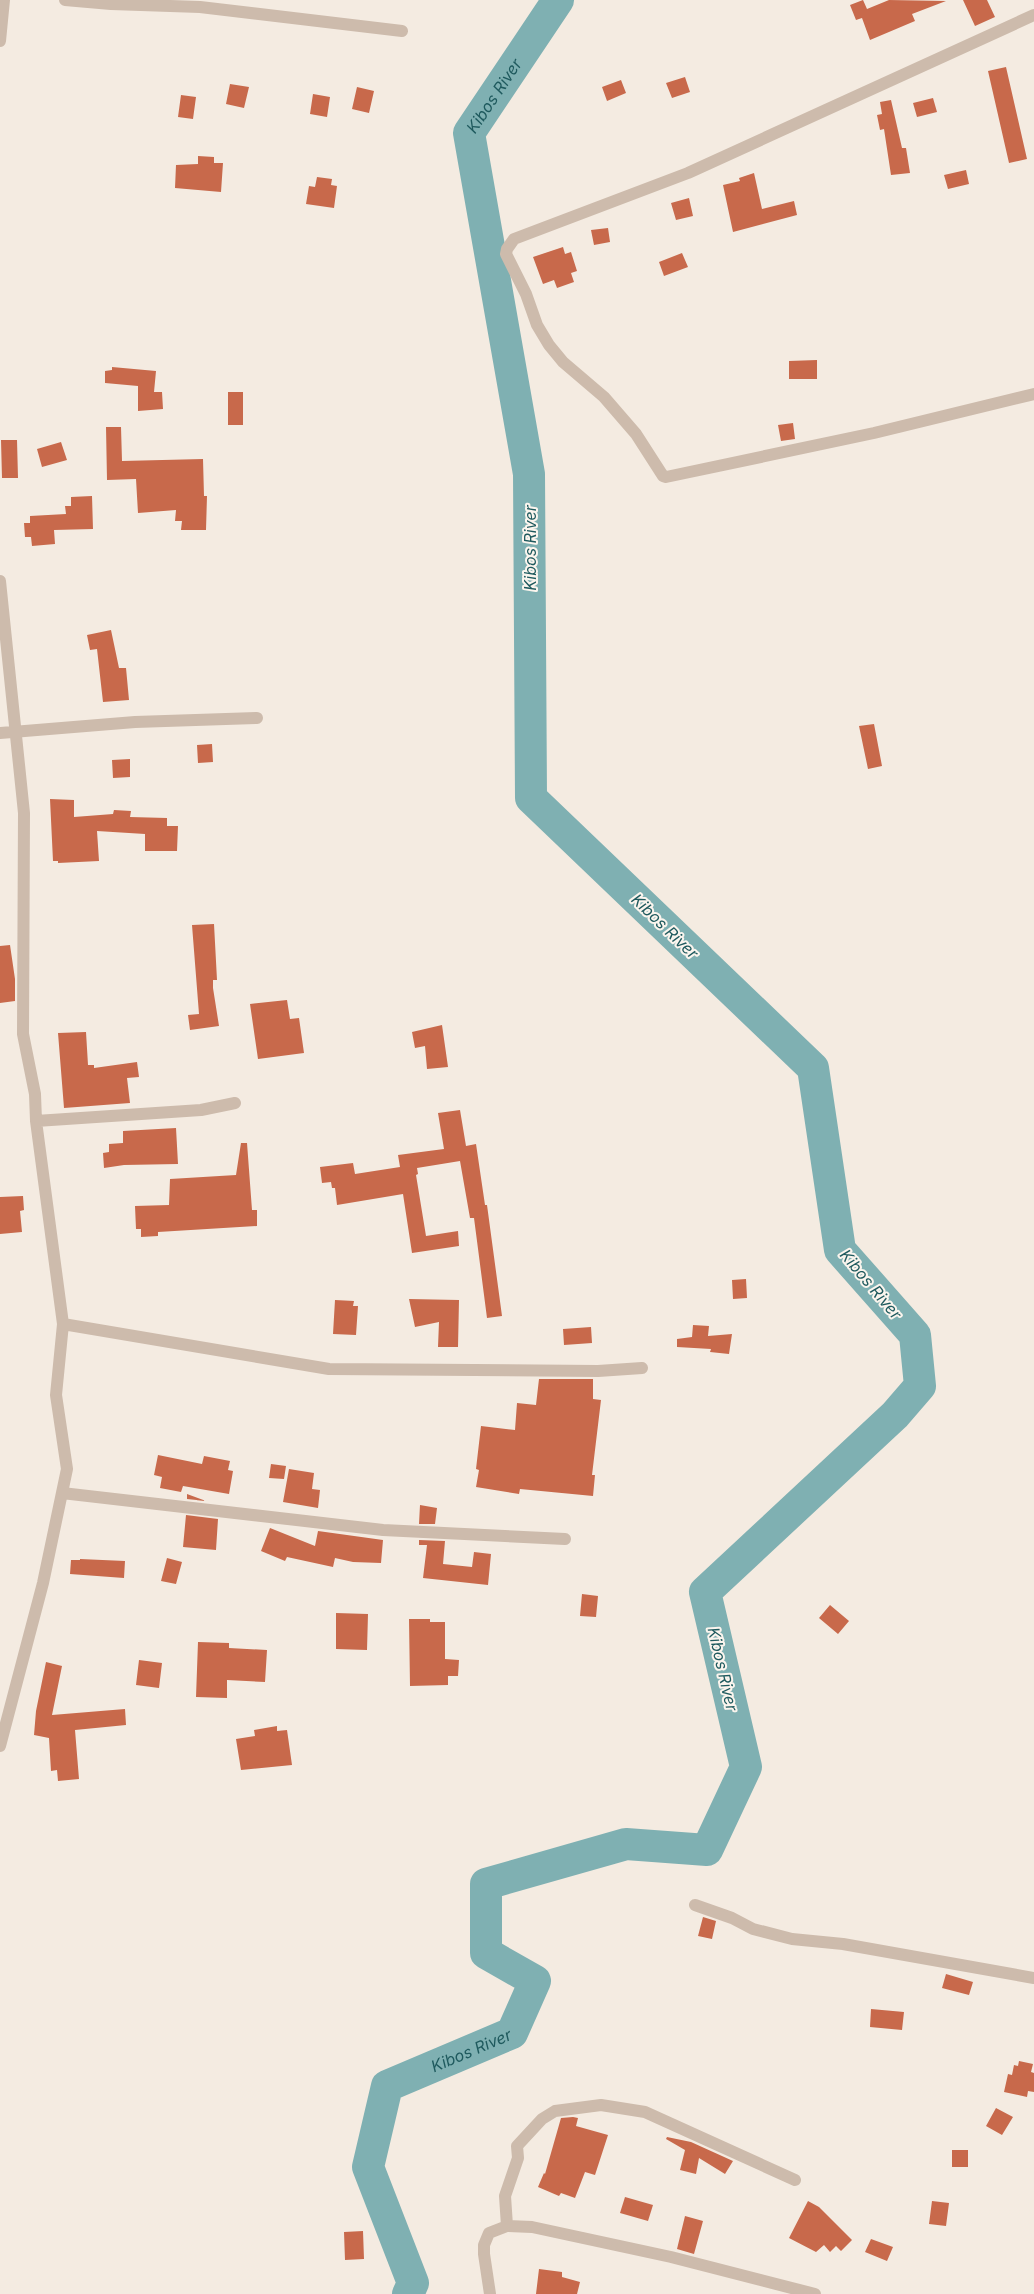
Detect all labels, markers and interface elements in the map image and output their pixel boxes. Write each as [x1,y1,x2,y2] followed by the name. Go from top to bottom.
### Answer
[462,54,526,137] water label: Kibos River
[520,504,540,591] water label: Kibos River
[627,889,703,964] water label: Kibos River
[836,1245,907,1324] water label: Kibos River
[704,1625,743,1714] water label: Kibos River
[428,2024,515,2076] water label: Kibos River

